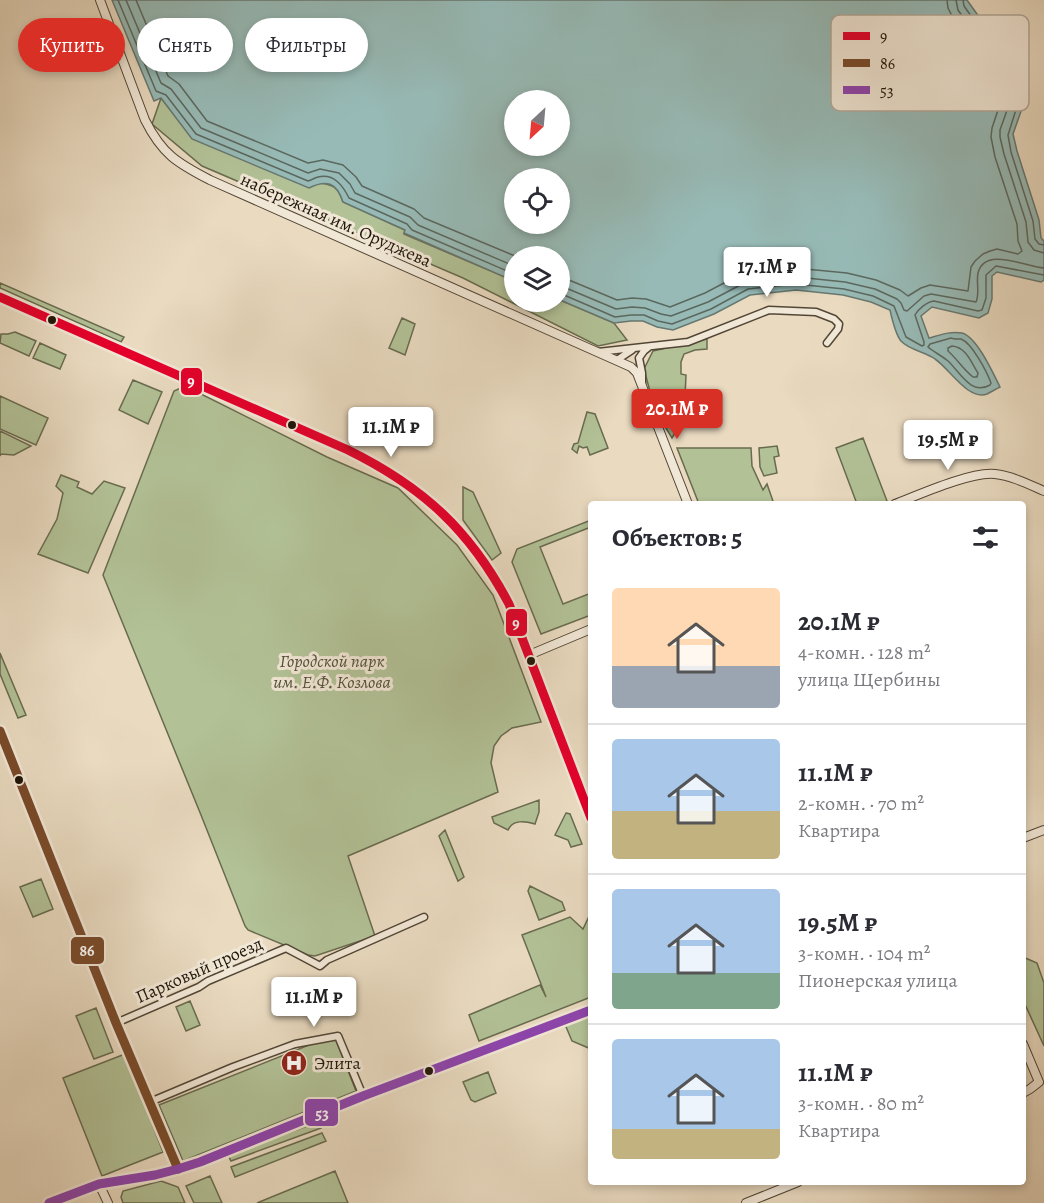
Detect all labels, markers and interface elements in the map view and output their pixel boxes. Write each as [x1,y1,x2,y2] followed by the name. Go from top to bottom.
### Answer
[831,15,1029,111] legend
[18,18,125,72] chip: Купить
[137,18,233,72] chip: Снять
[245,18,368,72] chip: Фильтры
[880,26,887,48] text: 9
[880,53,895,75] text: 86
[880,80,894,102] text: 53
[504,90,570,156] north arrow
[504,90,570,312] map controls
[237,167,436,273] street label: набережная им. Оруджева
[504,168,570,234] button: locate
[504,246,570,312] button: layers
[712,247,822,298] pin: 17.1M ₽
[738,253,796,280] text: 17.1M ₽
[46,314,58,326] unlabelled marker
[180,367,203,396] line badge: 9
[187,371,195,393] text: 9
[622,389,732,440] pin: 20.1M ₽
[646,395,708,422] text: 20.1M ₽
[336,407,446,458] pin: 11.1M ₽
[362,413,420,440] text: 11.1M ₽
[286,419,298,431] unlabelled marker
[893,420,1003,471] pin: 19.5M ₽
[918,426,978,453] text: 19.5M ₽
[612,520,742,555] text: Объектов: 5
[969,521,1002,554] icon: filters
[798,604,880,639] text: 20.1M ₽
[505,608,528,637] line badge: 9
[660,612,732,684] icon: home
[512,613,520,635] text: 9
[798,639,931,666] text: 4-комн. · 128 m²
[273,649,391,694] park label: Городской парк им. Е.Ф. Козлова
[525,655,537,667] unlabelled marker
[798,666,941,693] text: улица Щербины
[798,755,873,790] text: 11.1M ₽
[660,763,732,835] icon: home
[13,774,25,786] unlabelled marker
[798,790,924,817] text: 2-комн. · 70 m²
[798,817,880,844] text: Квартира
[798,905,877,940] text: 19.5M ₽
[660,913,732,985] icon: home
[132,931,266,1009] street label: Парковый проезд
[70,936,105,965] line badge: 86
[79,940,95,962] text: 86
[798,940,930,967] text: 3-комн. · 104 m²
[798,967,958,994] text: Пионерская улица
[259,977,369,1028] pin: 11.1M ₽
[285,983,343,1010] text: 11.1M ₽
[279,1048,309,1078] hospital icon: Элита
[314,1051,362,1075] place label: Элита
[798,1055,873,1090] text: 11.1M ₽
[660,1063,732,1135] icon: home
[423,1065,435,1077] unlabelled marker
[798,1090,924,1117] text: 3-комн. · 80 m²
[304,1098,339,1127] line badge: 53
[315,1103,329,1125] text: 53
[798,1117,880,1144] text: Квартира

